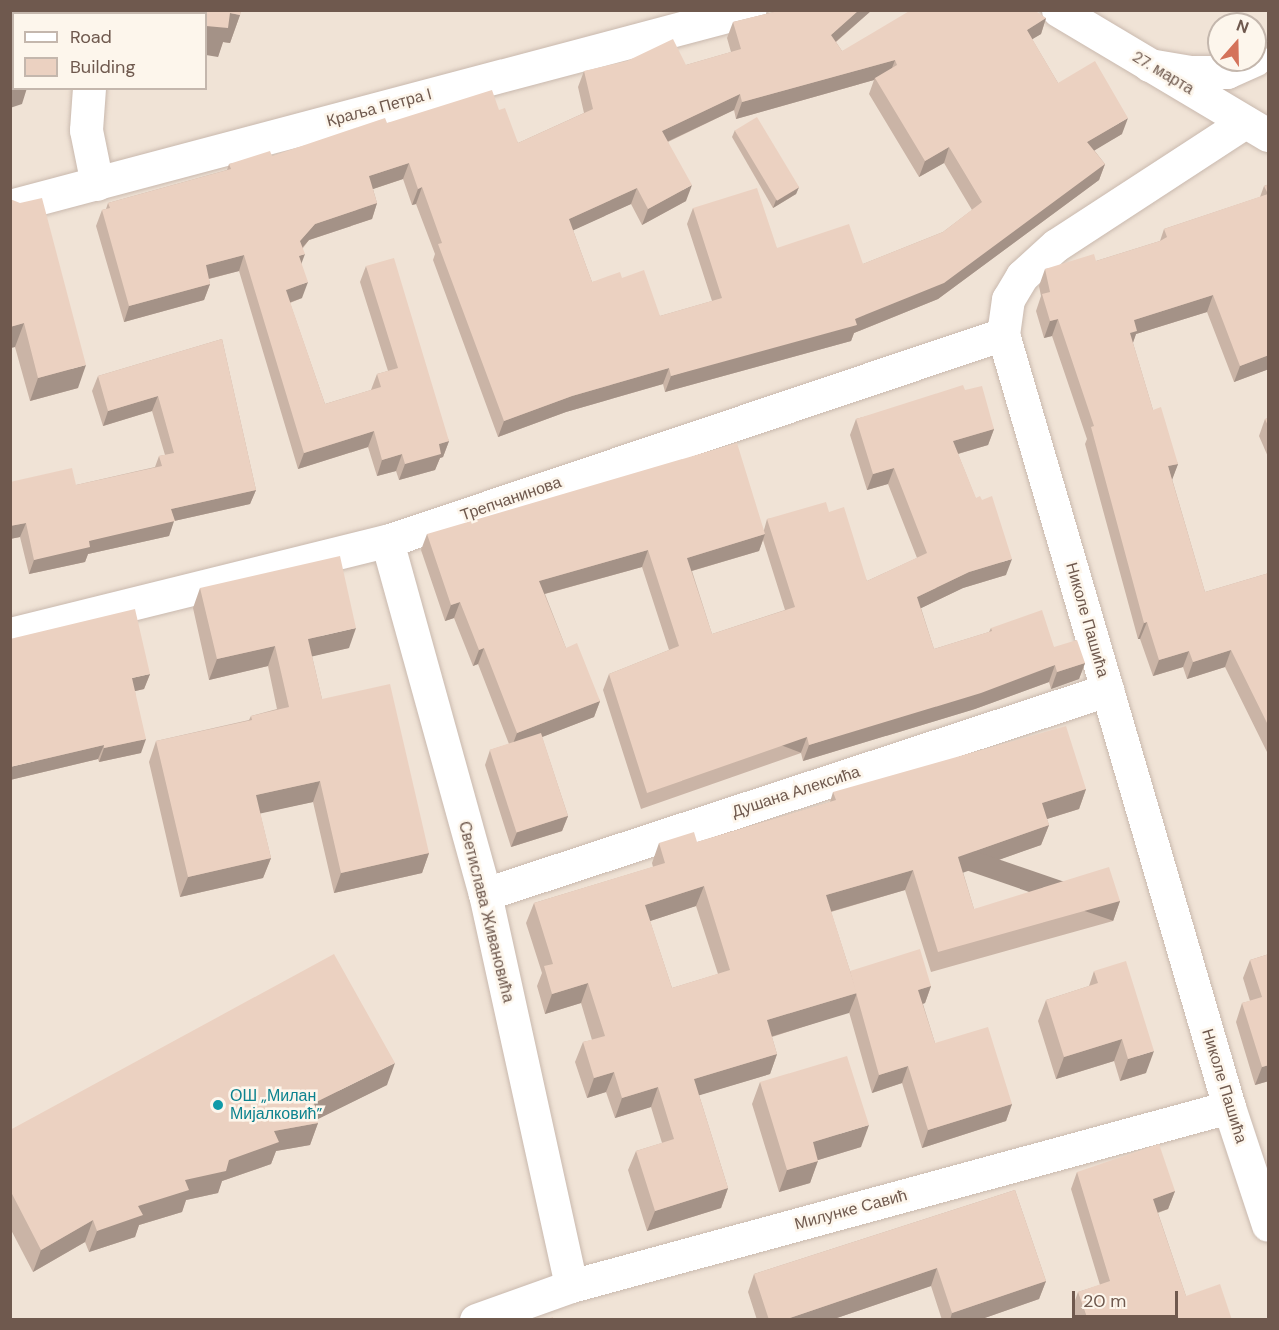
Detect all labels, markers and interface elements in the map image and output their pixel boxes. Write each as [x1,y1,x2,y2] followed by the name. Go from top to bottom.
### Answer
[12,12,207,90] legend
[1207,12,1267,72] north arrow
[1234,15,1252,38] text: N
[70,25,112,49] text: Road
[1129,47,1197,99] street label: 27. марта
[70,55,135,79] text: Building
[324,85,434,131] street label: Краља Петра I
[458,473,564,525] street label: Трепчанинова
[1061,560,1113,680] street label: Николе Пашића
[729,762,863,822] street label: Душана Алексића
[454,819,518,1005] street label: Светислава Живановића
[1197,1026,1251,1146] street label: Николе Пашића
[230,1086,322,1124] place label: ОШ „Милан Мијалковић”
[211,1098,225,1112] marker: ОШ „Милан Мијалковић”
[793,1186,909,1234] street label: Милунке Савић
[1075,1279,1182,1317] scale bar
[1083,1289,1126,1313] text: 20 m

